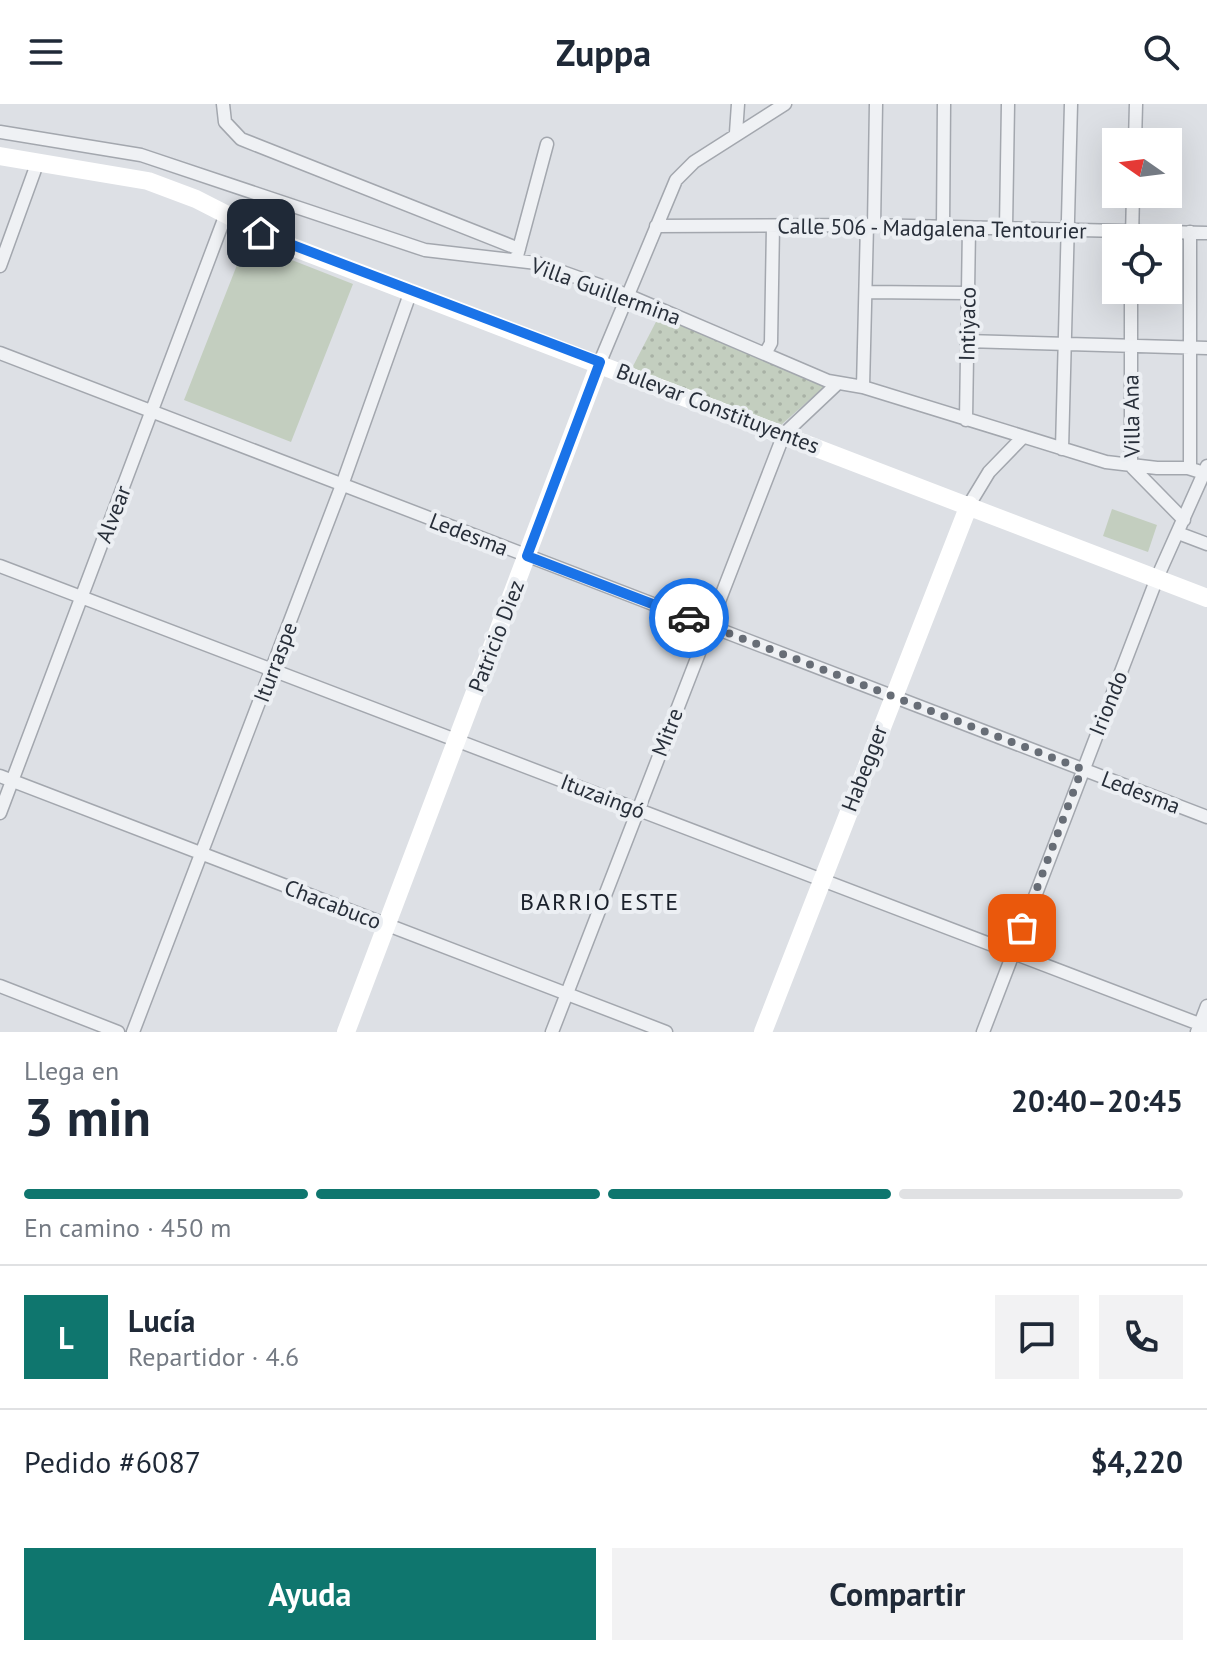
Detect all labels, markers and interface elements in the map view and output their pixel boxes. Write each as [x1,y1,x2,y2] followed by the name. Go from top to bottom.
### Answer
[556,29,651,76] text: Zuppa
[24,30,68,74] icon: menu
[1139,30,1183,74] icon: search
[1102,128,1182,208] north arrow
[1102,128,1182,304] map controls
[227,199,295,267] pin
[239,211,283,255] icon: home
[777,211,1087,245] street label: Calle 506 - Madgalena Tentourier
[1102,224,1182,304] button: locate
[526,251,685,331] street label: Villa Guillermina
[952,287,982,361] street label: Intiyaco
[613,356,823,460] street label: Bulevar Constituyentes
[1116,374,1146,459] street label: Villa Ana
[89,481,137,547] street label: Alvear
[426,506,512,562] street label: Ledesma
[462,576,530,696] street label: Patricio Diez
[649,578,729,658] courier
[667,596,711,640] icon: car
[247,618,303,706] street label: Iturraspe
[1082,667,1134,739] street label: Iriondo
[645,704,689,760] street label: Mitre
[835,720,894,815] street label: Habegger
[1098,764,1184,820] street label: Ledesma
[557,767,649,825] street label: Ituzaingó
[281,873,385,935] street label: Chacabuco
[520,886,680,917] district label: BARRIO ESTE
[988,894,1056,962] pin
[1000,906,1044,950] icon: bag
[24,1054,119,1087] text: Llega en
[1011,1081,1183,1120] text: 20:40–20:45
[24,1083,151,1150] text: 3 min
[24,1211,231,1244] text: En camino · 450 m
[995,1295,1079,1379] button: chat
[1099,1295,1183,1379] button: phone
[128,1301,196,1340] text: Lucía
[58,1318,74,1357] text: L
[128,1340,299,1373] text: Repartidor · 4.6
[24,1442,201,1481] text: Pedido #6087
[1090,1442,1183,1481] text: $4,220
[24,1548,596,1640] button: Ayuda
[612,1548,1183,1640] button: Compartir

